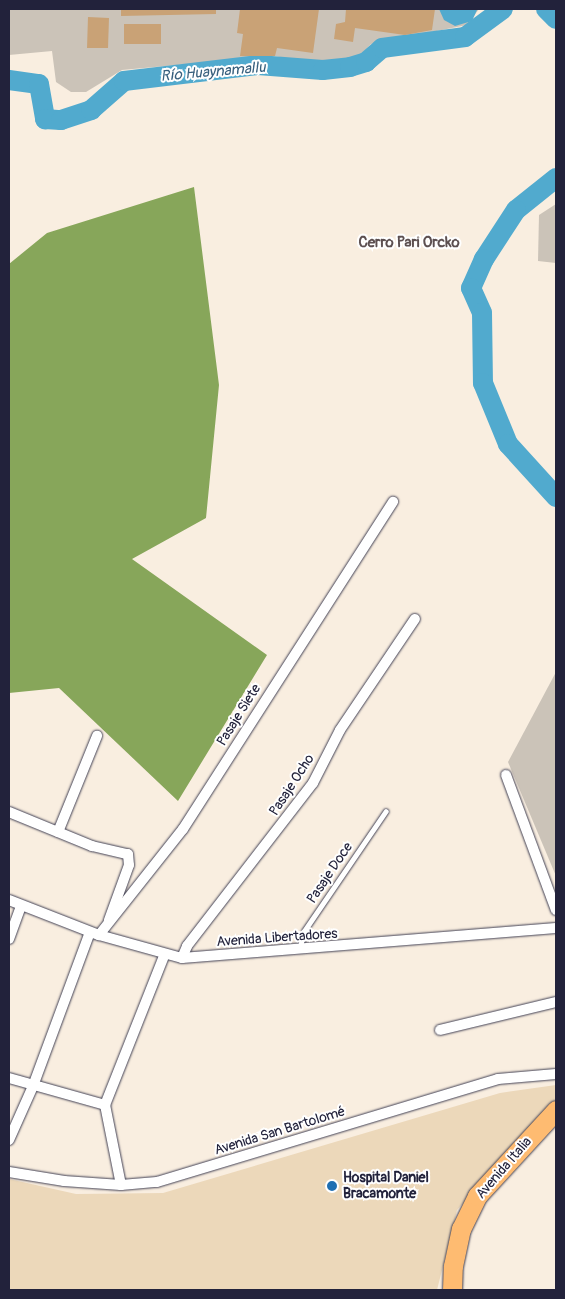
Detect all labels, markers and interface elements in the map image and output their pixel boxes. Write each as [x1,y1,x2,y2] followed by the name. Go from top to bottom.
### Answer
[160,58,266,86] water label: Río Huaynamallu
[358,234,460,252] district label: Cerro Pari Orcko
[213,681,265,749] street label: Pasaje Siete
[266,751,318,819] street label: Pasaje Ocho
[303,839,357,907] street label: Pasaje Doce
[216,925,338,951] street label: Avenida Libertadores
[212,1103,348,1159] street label: Avenida San Bartolomé
[473,1134,535,1202] street label: Avenida Italia
[343,1170,429,1202] place label: Hospital Daniel Bracamonte
[325,1179,339,1193] marker: Hospital Daniel Bracamonte

